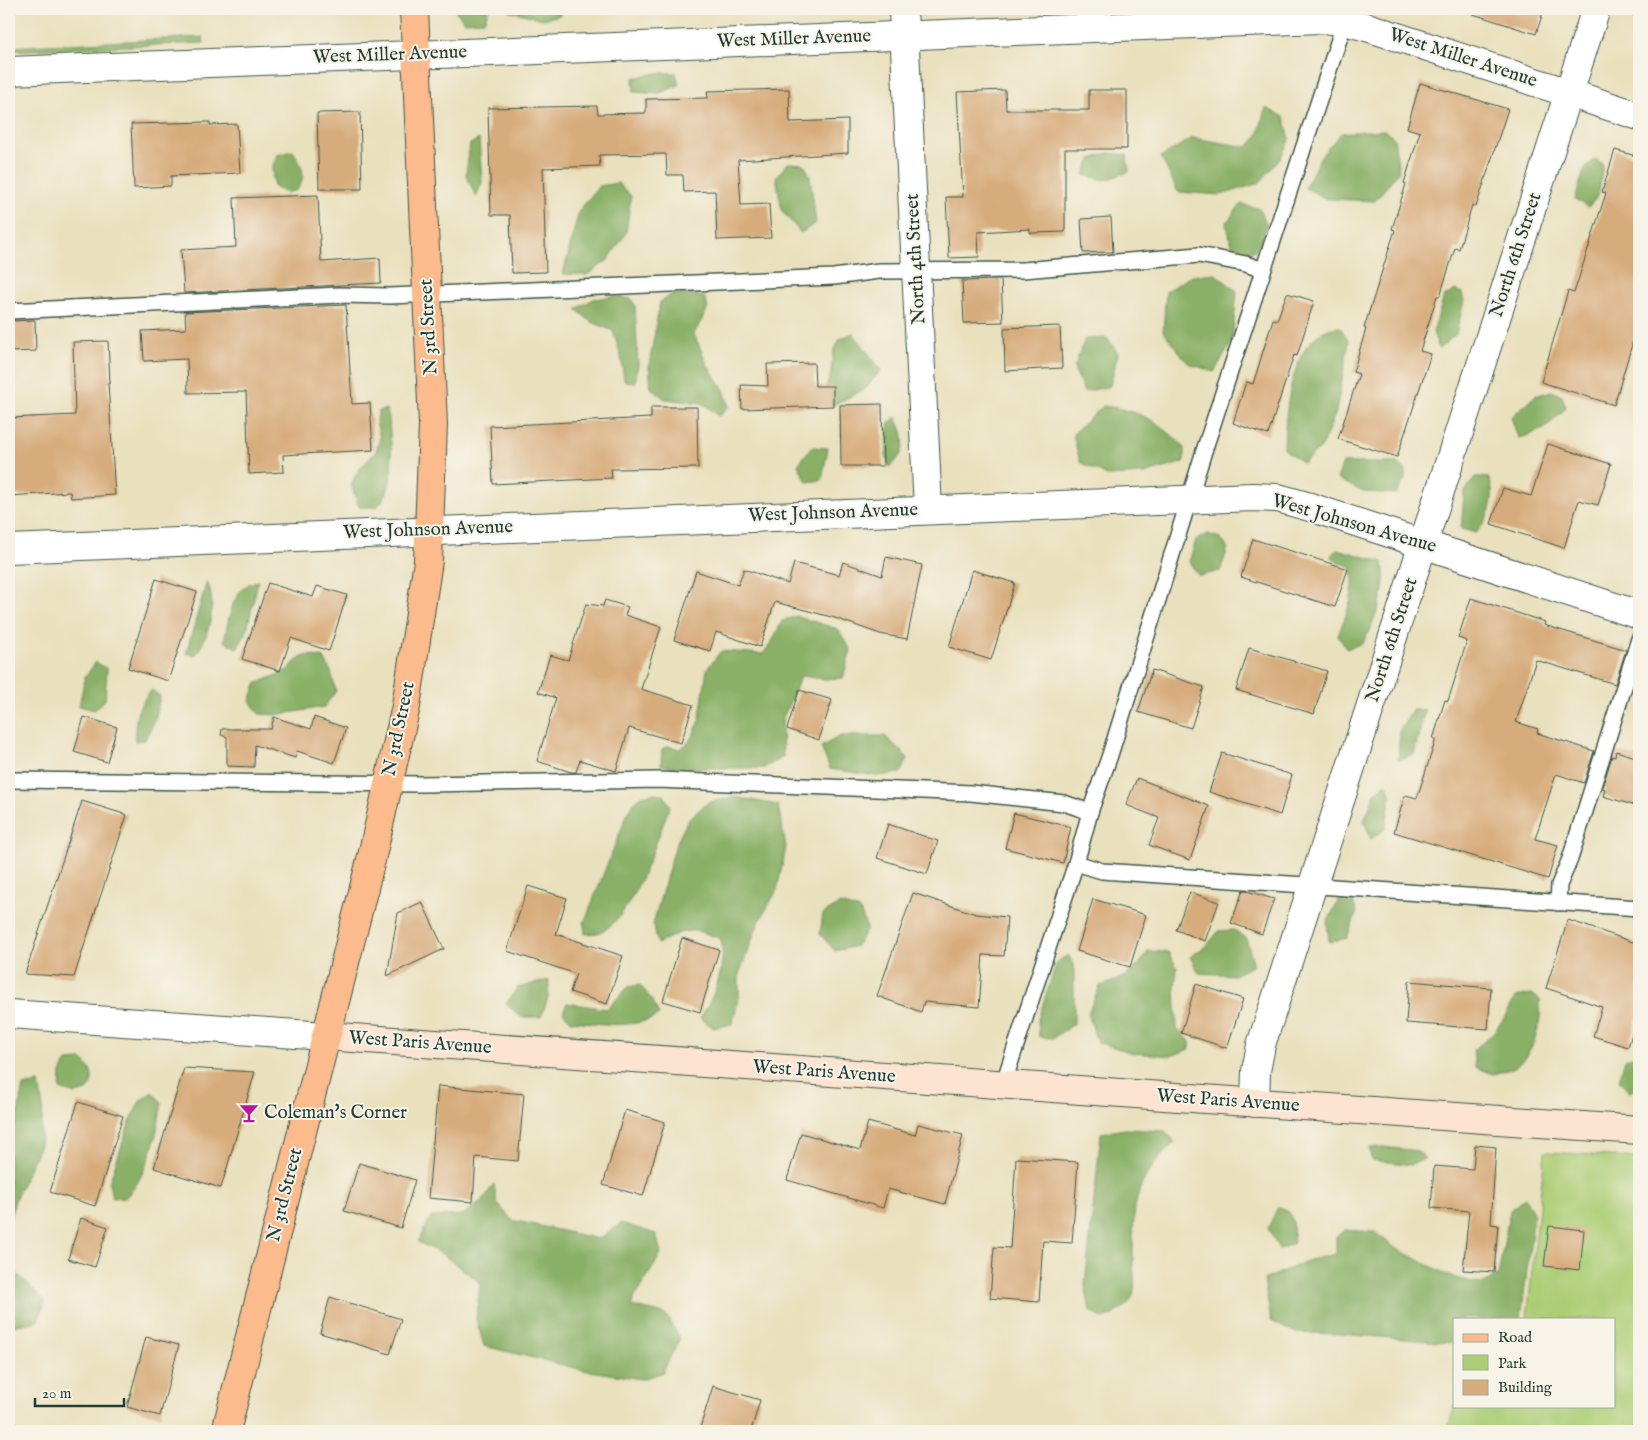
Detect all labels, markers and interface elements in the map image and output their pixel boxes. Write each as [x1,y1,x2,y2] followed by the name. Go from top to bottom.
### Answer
[1386,23,1540,93] street label: West Miller Avenue
[716,24,872,54] street label: West Miller Avenue
[312,40,468,70] street label: West Miller Avenue
[1485,189,1548,320] street label: North 6th Street
[901,192,931,325] street label: North 4th Street
[414,278,443,376] street label: N 3rd Street
[1269,489,1439,559] street label: West Johnson Avenue
[748,498,919,528] street label: West Johnson Avenue
[343,515,514,545] street label: West Johnson Avenue
[1361,574,1424,705] street label: North 6th Street
[377,679,421,779] street label: N 3rd Street
[348,1026,493,1060] street label: West Paris Avenue
[752,1055,897,1089] street label: West Paris Avenue
[1156,1084,1301,1118] street label: West Paris Avenue
[264,1101,407,1125] place label: Coleman's Corner
[238,1102,260,1124] bar icon: Coleman's Corner
[262,1145,308,1245] street label: N 3rd Street
[1453,1318,1616,1408] legend
[1498,1328,1533,1347] text: Road
[1498,1354,1528,1373] text: Park
[35,1375,124,1407] scale bar
[1498,1378,1553,1397] text: Building
[42,1384,72,1403] text: 20 m

